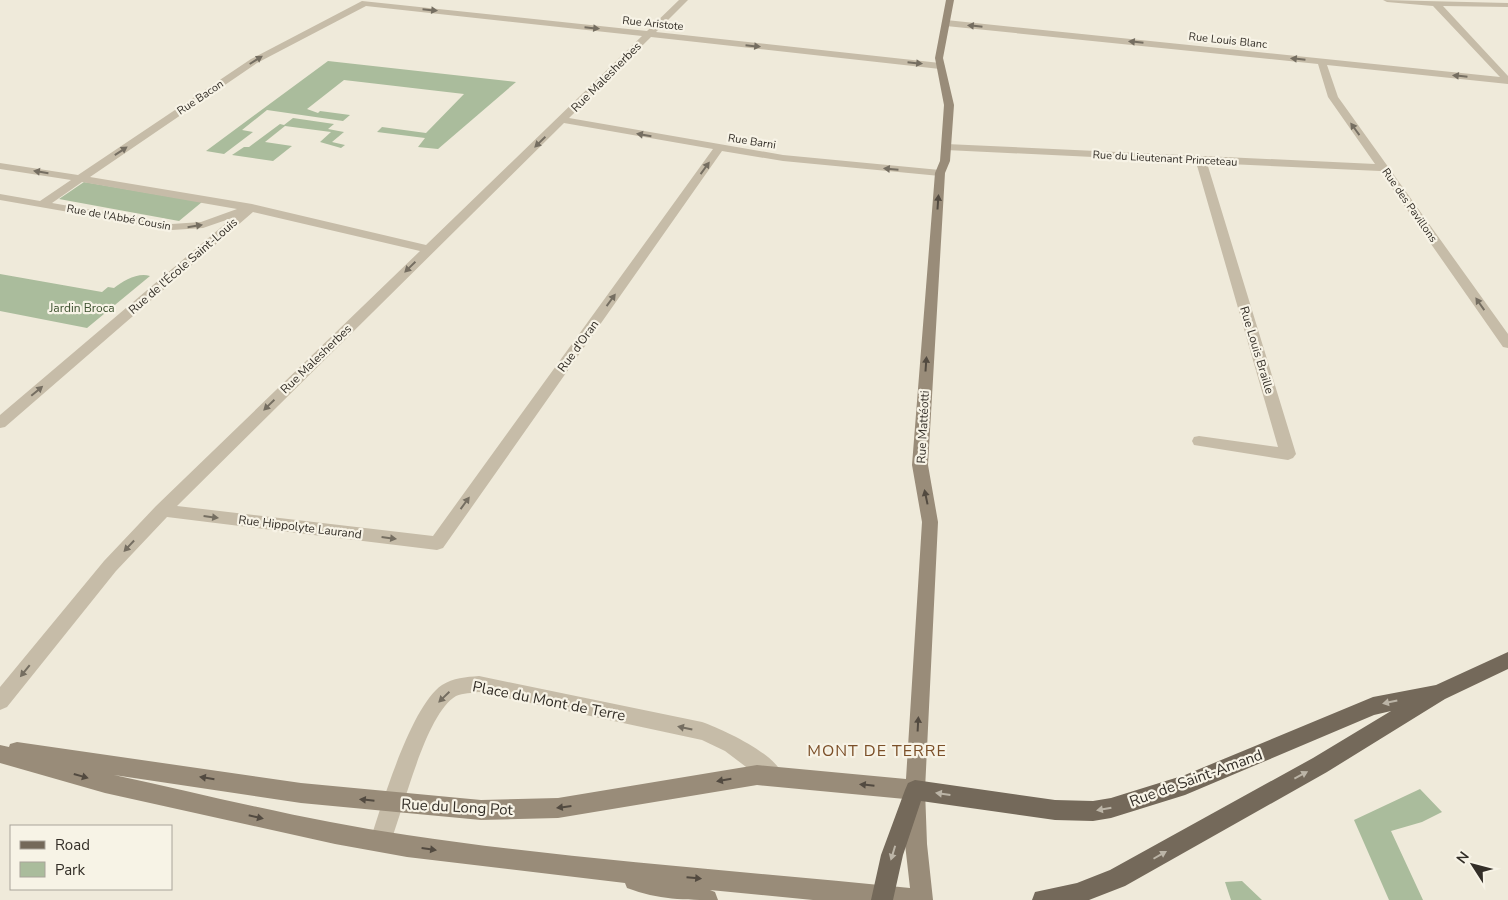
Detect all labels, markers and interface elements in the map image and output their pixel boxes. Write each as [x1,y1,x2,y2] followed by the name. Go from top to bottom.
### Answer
[423,6,439,14] one-way arrow
[622,13,684,34] street label: Rue Aristote
[966,21,982,29] one-way arrow
[584,24,600,32] one-way arrow
[1188,29,1268,52] street label: Rue Louis Blanc
[567,38,645,116] street label: Rue Malesherbes
[1128,38,1144,46] one-way arrow
[746,42,762,50] one-way arrow
[249,55,263,65] one-way arrow
[1290,55,1306,63] one-way arrow
[907,59,923,67] one-way arrow
[1451,72,1467,80] one-way arrow
[174,76,226,118] street label: Rue Bacon
[1350,122,1360,136] one-way arrow
[635,130,651,138] one-way arrow
[727,130,777,153] street label: Rue Barni
[534,136,546,148] one-way arrow
[115,146,128,156] one-way arrow
[1092,147,1238,170] street label: Rue du Lieutenant Princeteau
[700,161,710,175] one-way arrow
[883,165,899,173] one-way arrow
[1378,165,1441,245] street label: Rue des Pavillons
[32,168,48,176] one-way arrow
[934,194,942,210] one-way arrow
[66,201,172,234] street label: Rue de l'Abbé Cousin
[125,214,241,318] street label: Rue de l'École Saint-Louis
[187,221,203,229] one-way arrow
[404,261,416,273] one-way arrow
[606,293,616,307] one-way arrow
[1475,297,1485,311] one-way arrow
[48,300,115,316] park label: Jardin Broca
[1236,304,1278,396] street label: Rue Louis Braille
[554,317,602,375] street label: Rue d'Oran
[277,321,355,397] street label: Rue Malesherbes
[923,356,931,372] one-way arrow
[30,386,43,397] one-way arrow
[913,390,933,464] street label: Rue Mattéotti
[263,399,275,411] one-way arrow
[922,490,930,505] one-way arrow
[460,496,470,510] one-way arrow
[237,511,363,543] street label: Rue Hippolyte Laurand
[203,513,219,521] one-way arrow
[382,534,398,542] one-way arrow
[123,540,135,552] one-way arrow
[19,664,30,677] one-way arrow
[471,676,627,726] street label: Place du Mont de Terre
[438,691,450,703] one-way arrow
[1383,698,1398,706] one-way arrow
[915,716,923,732] one-way arrow
[678,724,693,732] one-way arrow
[807,740,947,762] district label: MONT DE TERRE
[1127,745,1265,811] street label: Rue de Saint-Amand
[1294,771,1309,779] one-way arrow
[73,773,88,781] one-way arrow
[198,773,214,781] one-way arrow
[716,776,732,784] one-way arrow
[858,781,874,789] one-way arrow
[935,790,951,798] one-way arrow
[401,794,514,820] street label: Rue du Long Pot
[359,796,375,804] one-way arrow
[556,803,572,811] one-way arrow
[1096,805,1112,813] one-way arrow
[248,813,263,821] one-way arrow
[10,825,172,890] legend
[55,835,90,855] text: Road
[1448,840,1498,890] north arrow
[421,845,437,853] one-way arrow
[888,845,896,860] one-way arrow
[1452,848,1474,867] text: N
[1153,850,1166,859] one-way arrow
[55,860,85,880] text: Park
[686,874,702,882] one-way arrow

